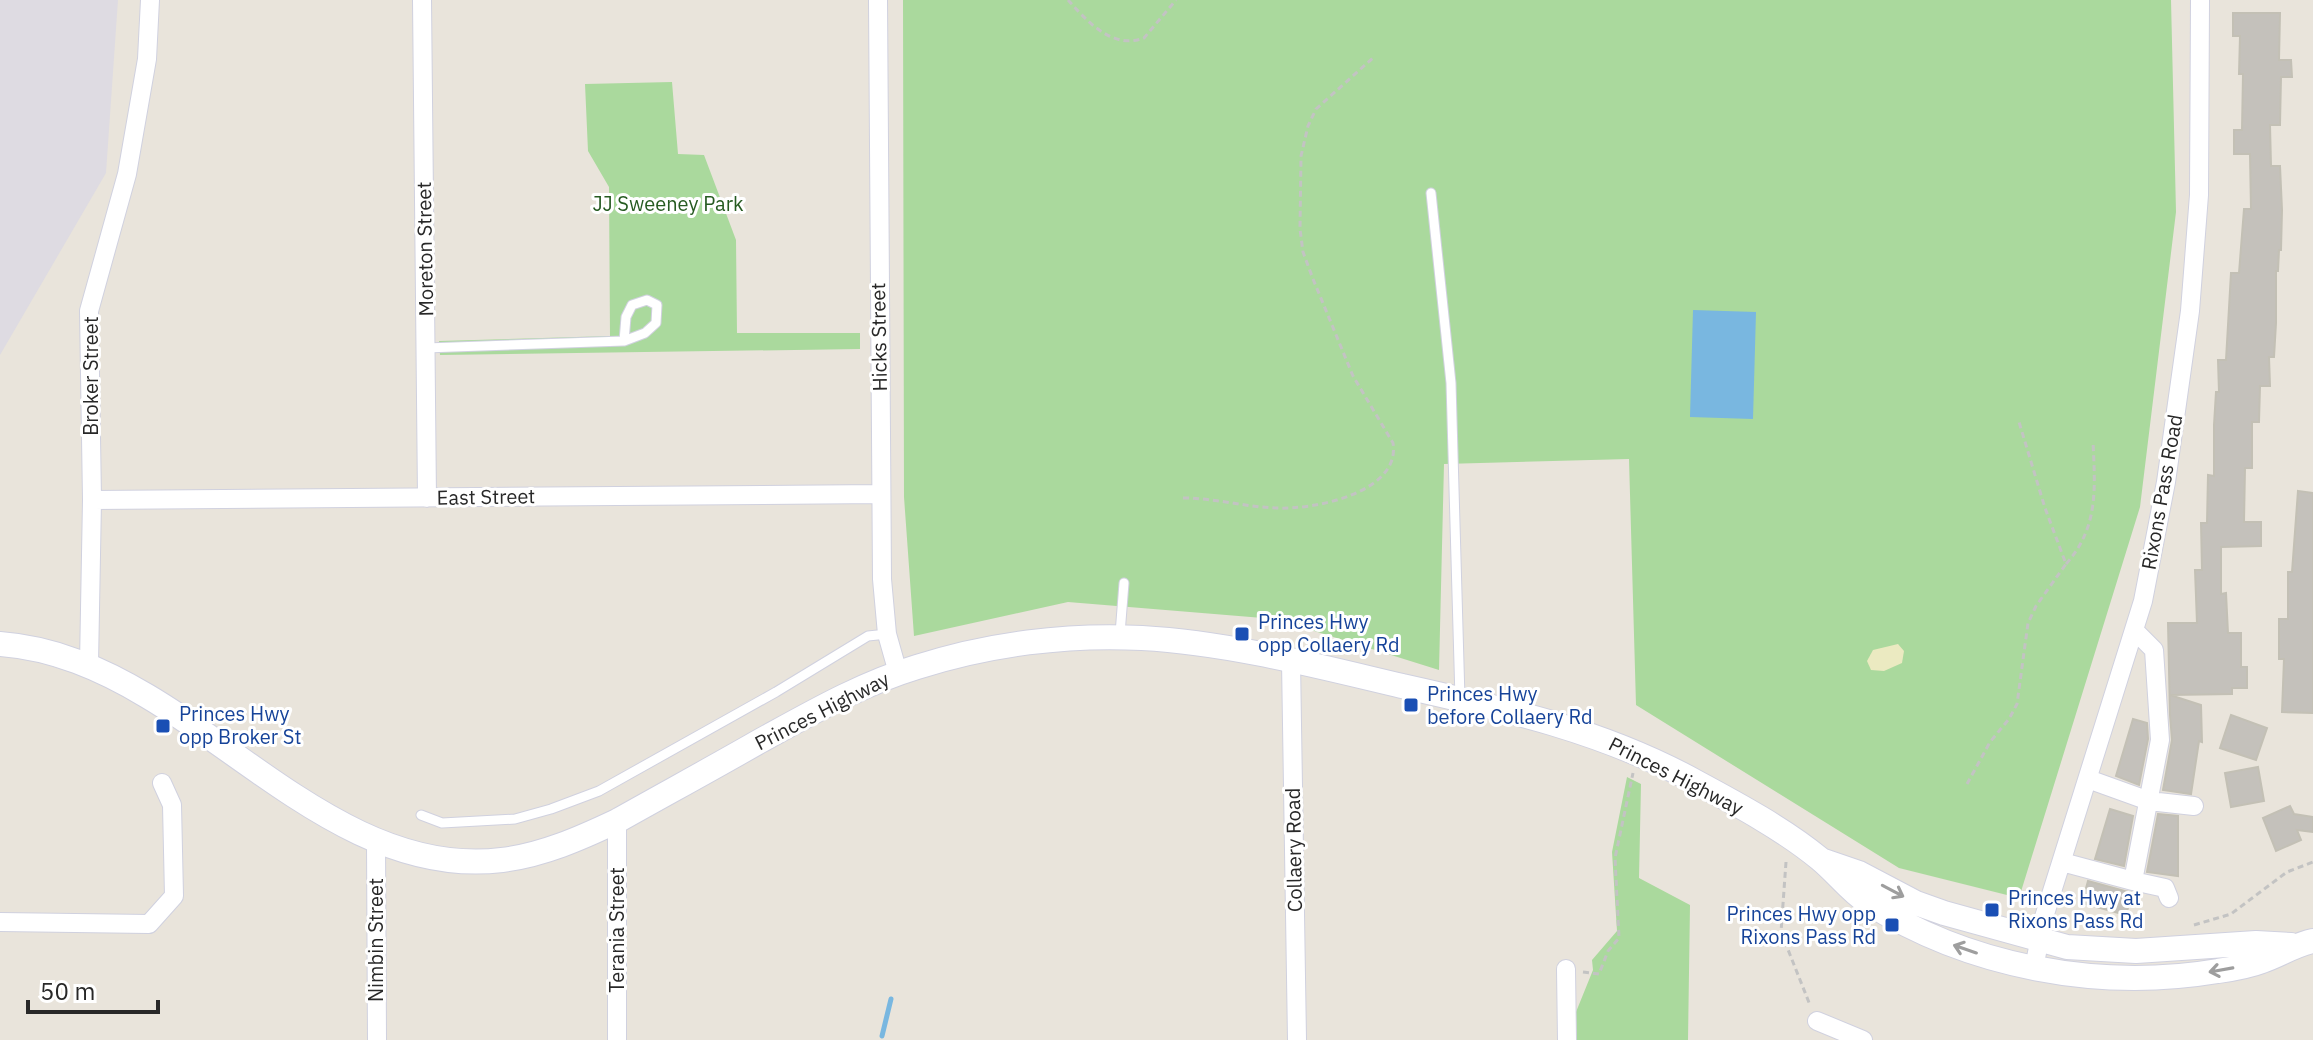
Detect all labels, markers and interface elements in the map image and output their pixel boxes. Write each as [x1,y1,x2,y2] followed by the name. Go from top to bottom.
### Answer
[410,181,439,317] street label: Moreton Street
[592,190,744,217] park label: JJ Sweeney Park
[864,282,893,392] street label: Hicks Street
[77,316,104,436] street label: Broker Street
[2135,412,2188,572] street label: Rixons Pass Road
[436,482,535,511] street label: East Street
[1258,608,1400,658] place label: Princes Hwy opp Collaery Rd
[1233,625,1251,643] marker: Princes Hwy opp Collaery Rd
[750,665,894,756] street label: Princes Highway
[1427,680,1593,730] place label: Princes Hwy before Collaery Rd
[1402,696,1420,714] marker: Princes Hwy before Collaery Rd
[179,700,302,750] place label: Princes Hwy opp Broker St
[154,717,172,735] marker: Princes Hwy opp Broker St
[1604,730,1748,821] street label: Princes Highway
[1279,788,1308,912] street label: Collaery Road
[603,867,630,993] street label: Terania Street
[362,878,389,1002] street label: Nimbin Street
[1880,884,1904,900] one-way arrow
[2008,884,2144,934] place label: Princes Hwy at Rixons Pass Rd
[1726,900,1876,950] place label: Princes Hwy opp Rixons Pass Rd
[1983,901,2001,919] marker: Princes Hwy at Rixons Pass Rd
[1883,916,1901,934] marker: Princes Hwy opp Rixons Pass Rd
[1953,940,1978,955] one-way arrow
[2209,963,2235,978] one-way arrow
[28,964,158,1014] scale bar
[40,975,95,1007] text: 50 m

